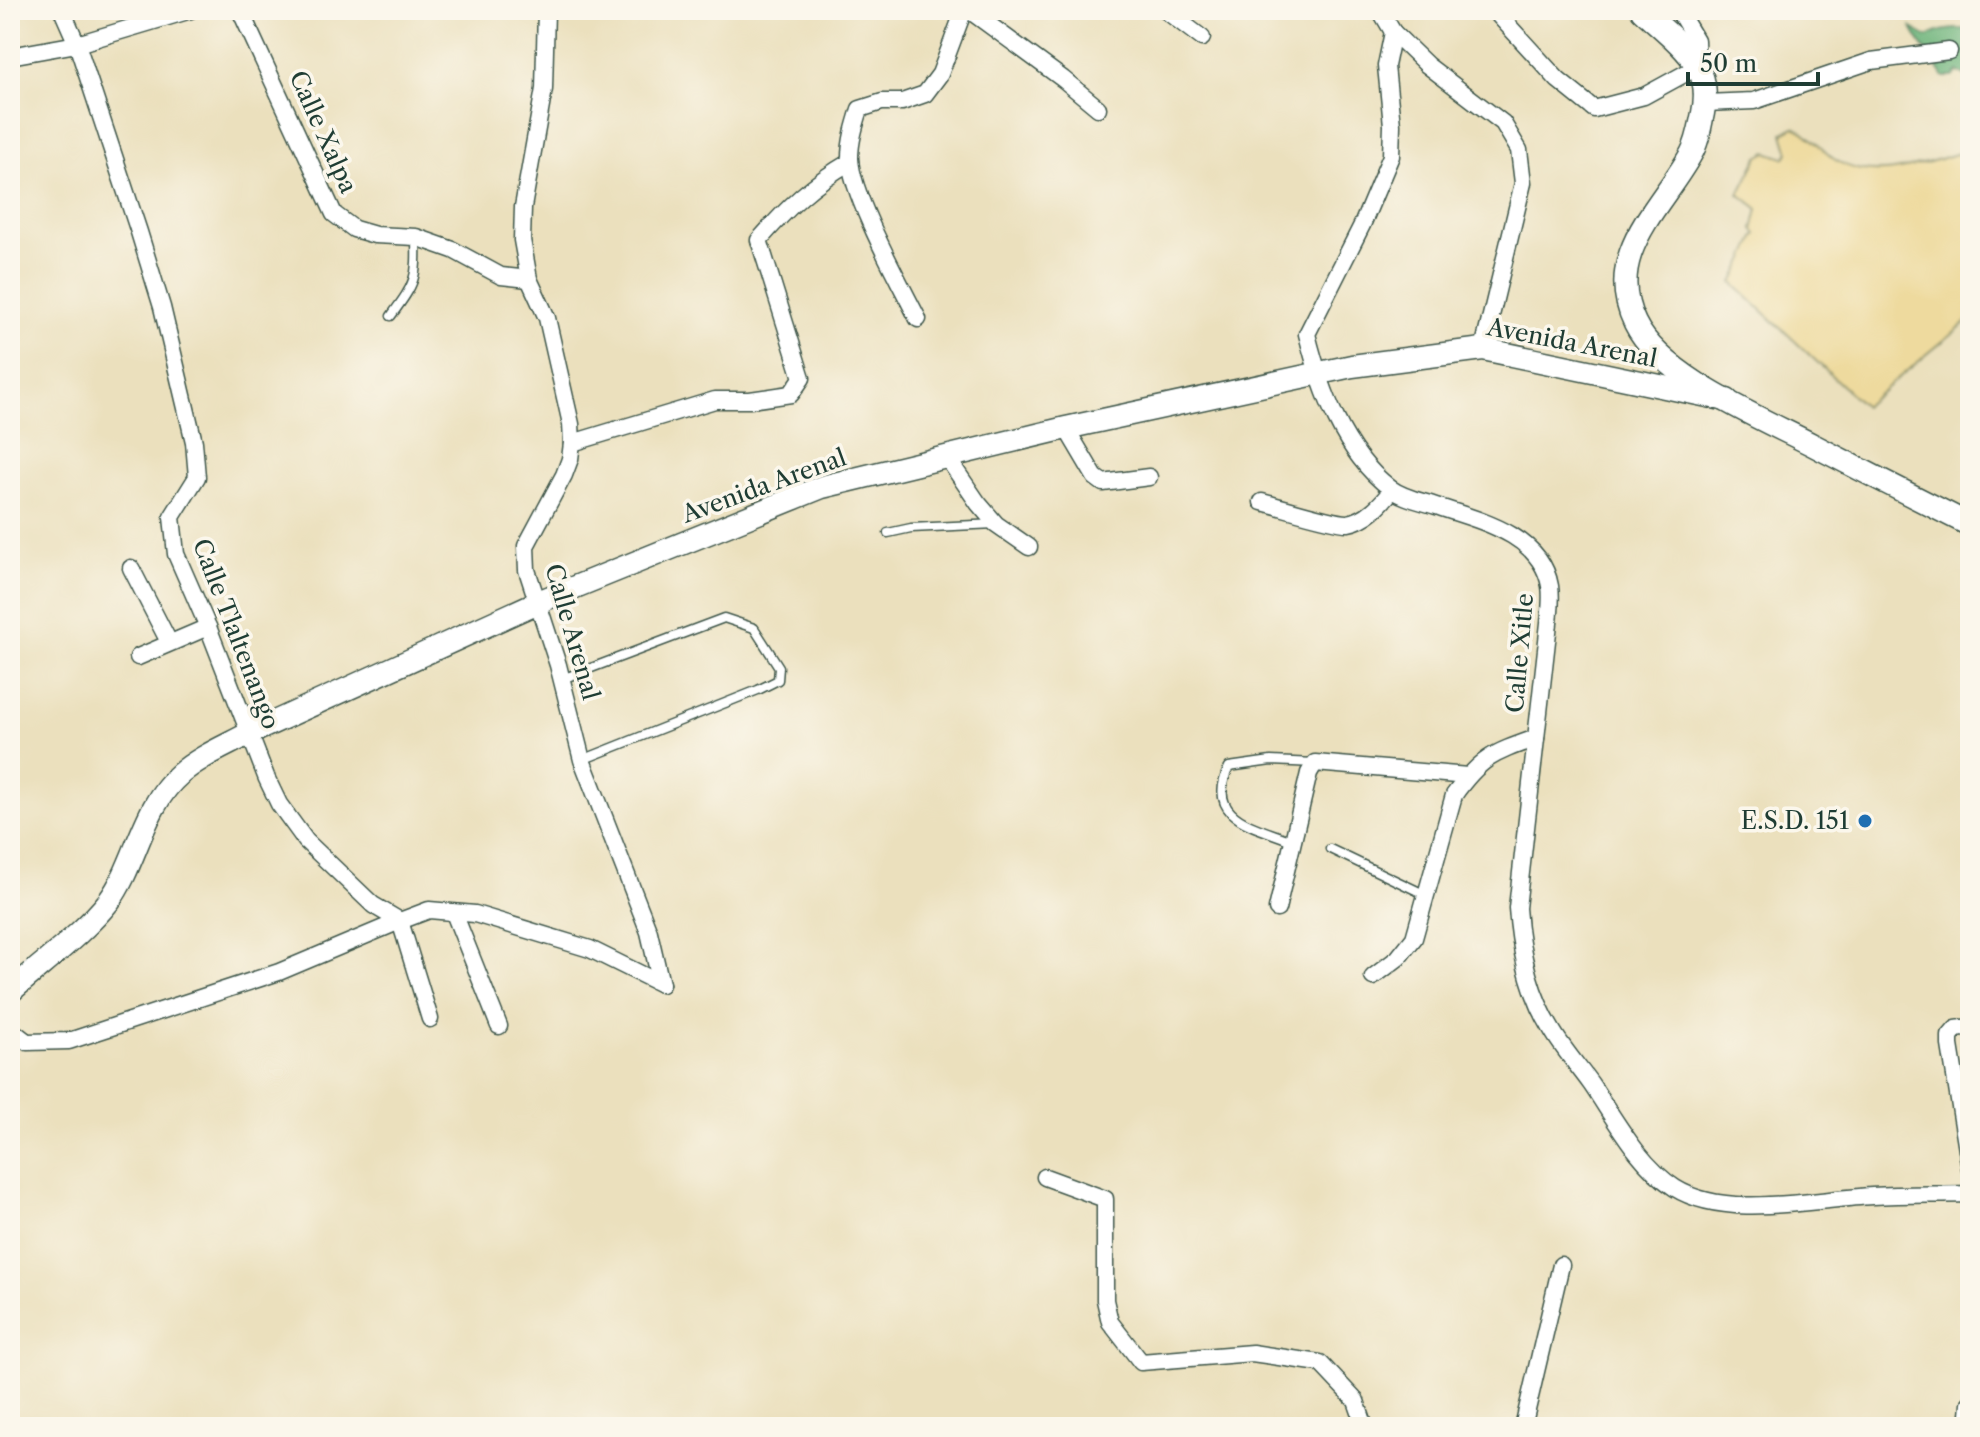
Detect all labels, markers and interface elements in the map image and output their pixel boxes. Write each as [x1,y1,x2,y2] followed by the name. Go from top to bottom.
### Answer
[1688,36,1818,86] scale bar
[1700,49,1757,78] text: 50 m
[284,66,363,198] street label: Calle Xalpa
[1484,312,1660,373] street label: Avenida Arenal
[677,442,850,529] street label: Avenida Arenal
[187,535,286,733] street label: Calle Tlaltenango
[539,561,606,703] street label: Calle Arenal
[1500,592,1539,714] street label: Calle Xitle
[1741,806,1849,835] place label: E.S.D. 151
[1856,812,1874,830] marker: E.S.D. 151

